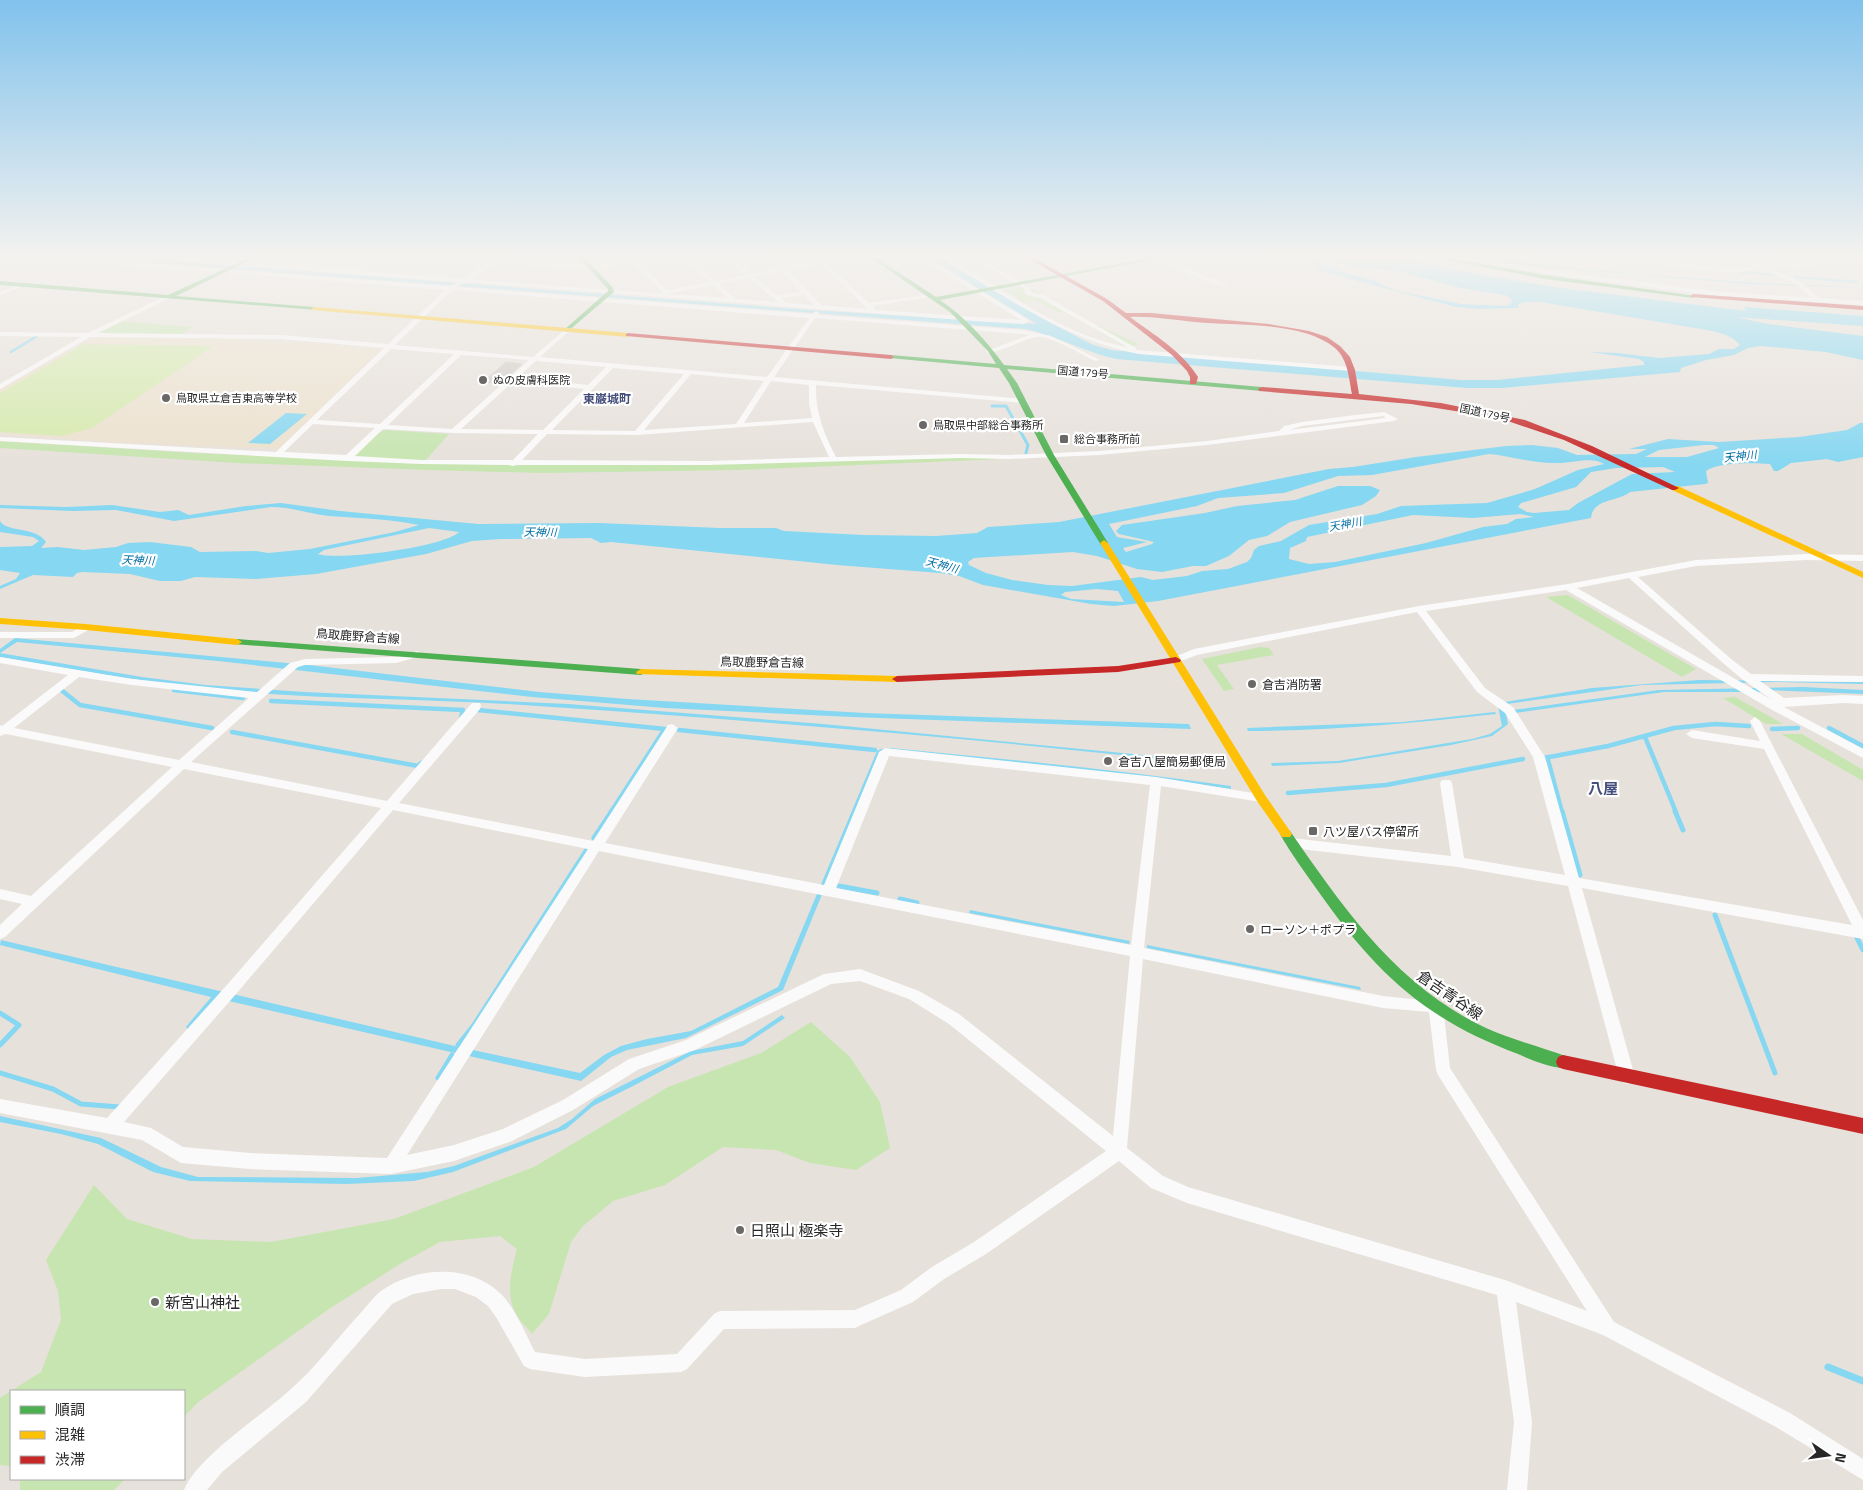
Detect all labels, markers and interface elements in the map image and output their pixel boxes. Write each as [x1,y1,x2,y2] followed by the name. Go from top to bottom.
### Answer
[1057,362,1109,382] street label: 国道179号
[493,372,570,388] place label: ぬの皮膚科医院
[477,374,489,386] marker: ぬの皮膚科医院
[583,389,631,408] district label: 東巌城町
[176,390,297,406] place label: 鳥取県立倉吉東高等学校
[160,392,172,404] marker: 鳥取県立倉吉東高等学校
[1458,400,1512,426] street label: 国道179号
[933,417,1044,433] place label: 鳥取県中部総合事務所
[917,419,929,431] marker: 鳥取県中部総合事務所
[1074,431,1140,447] place label: 総合事務所前
[1058,433,1070,445] marker: 総合事務所前
[1723,446,1758,466] water label: 天神川
[1327,513,1364,535] water label: 天神川
[523,524,558,540] water label: 天神川
[121,551,156,569] water label: 天神川
[924,553,961,577] water label: 天神川
[315,624,401,648] street label: 鳥取鹿野倉吉線
[720,652,804,672] street label: 鳥取鹿野倉吉線
[1262,675,1322,694] place label: 倉吉消防署
[1246,678,1258,690] marker: 倉吉消防署
[1118,752,1226,771] place label: 倉吉八屋簡易郵便局
[1102,755,1114,767] marker: 倉吉八屋簡易郵便局
[1588,777,1618,800] district label: 八屋
[1323,822,1419,841] place label: 八ツ屋バス停留所
[1307,825,1319,837] marker: 八ツ屋バス停留所
[1260,920,1356,939] place label: ローソン＋ポプラ
[1244,923,1256,935] marker: ローソン＋ポプラ
[1412,964,1488,1026] street label: 倉吉青谷線
[750,1219,843,1242] place label: 日照山 極楽寺
[734,1224,746,1236] marker: 日照山 極楽寺
[165,1291,240,1314] place label: 新宮山神社
[149,1296,161,1308] marker: 新宮山神社
[10,1390,185,1480] legend
[55,1398,85,1421] text: 順調
[55,1423,85,1446] text: 混雑
[1803,1430,1853,1480] north arrow
[55,1448,85,1471] text: 渋滞
[1830,1451,1852,1465] text: N

